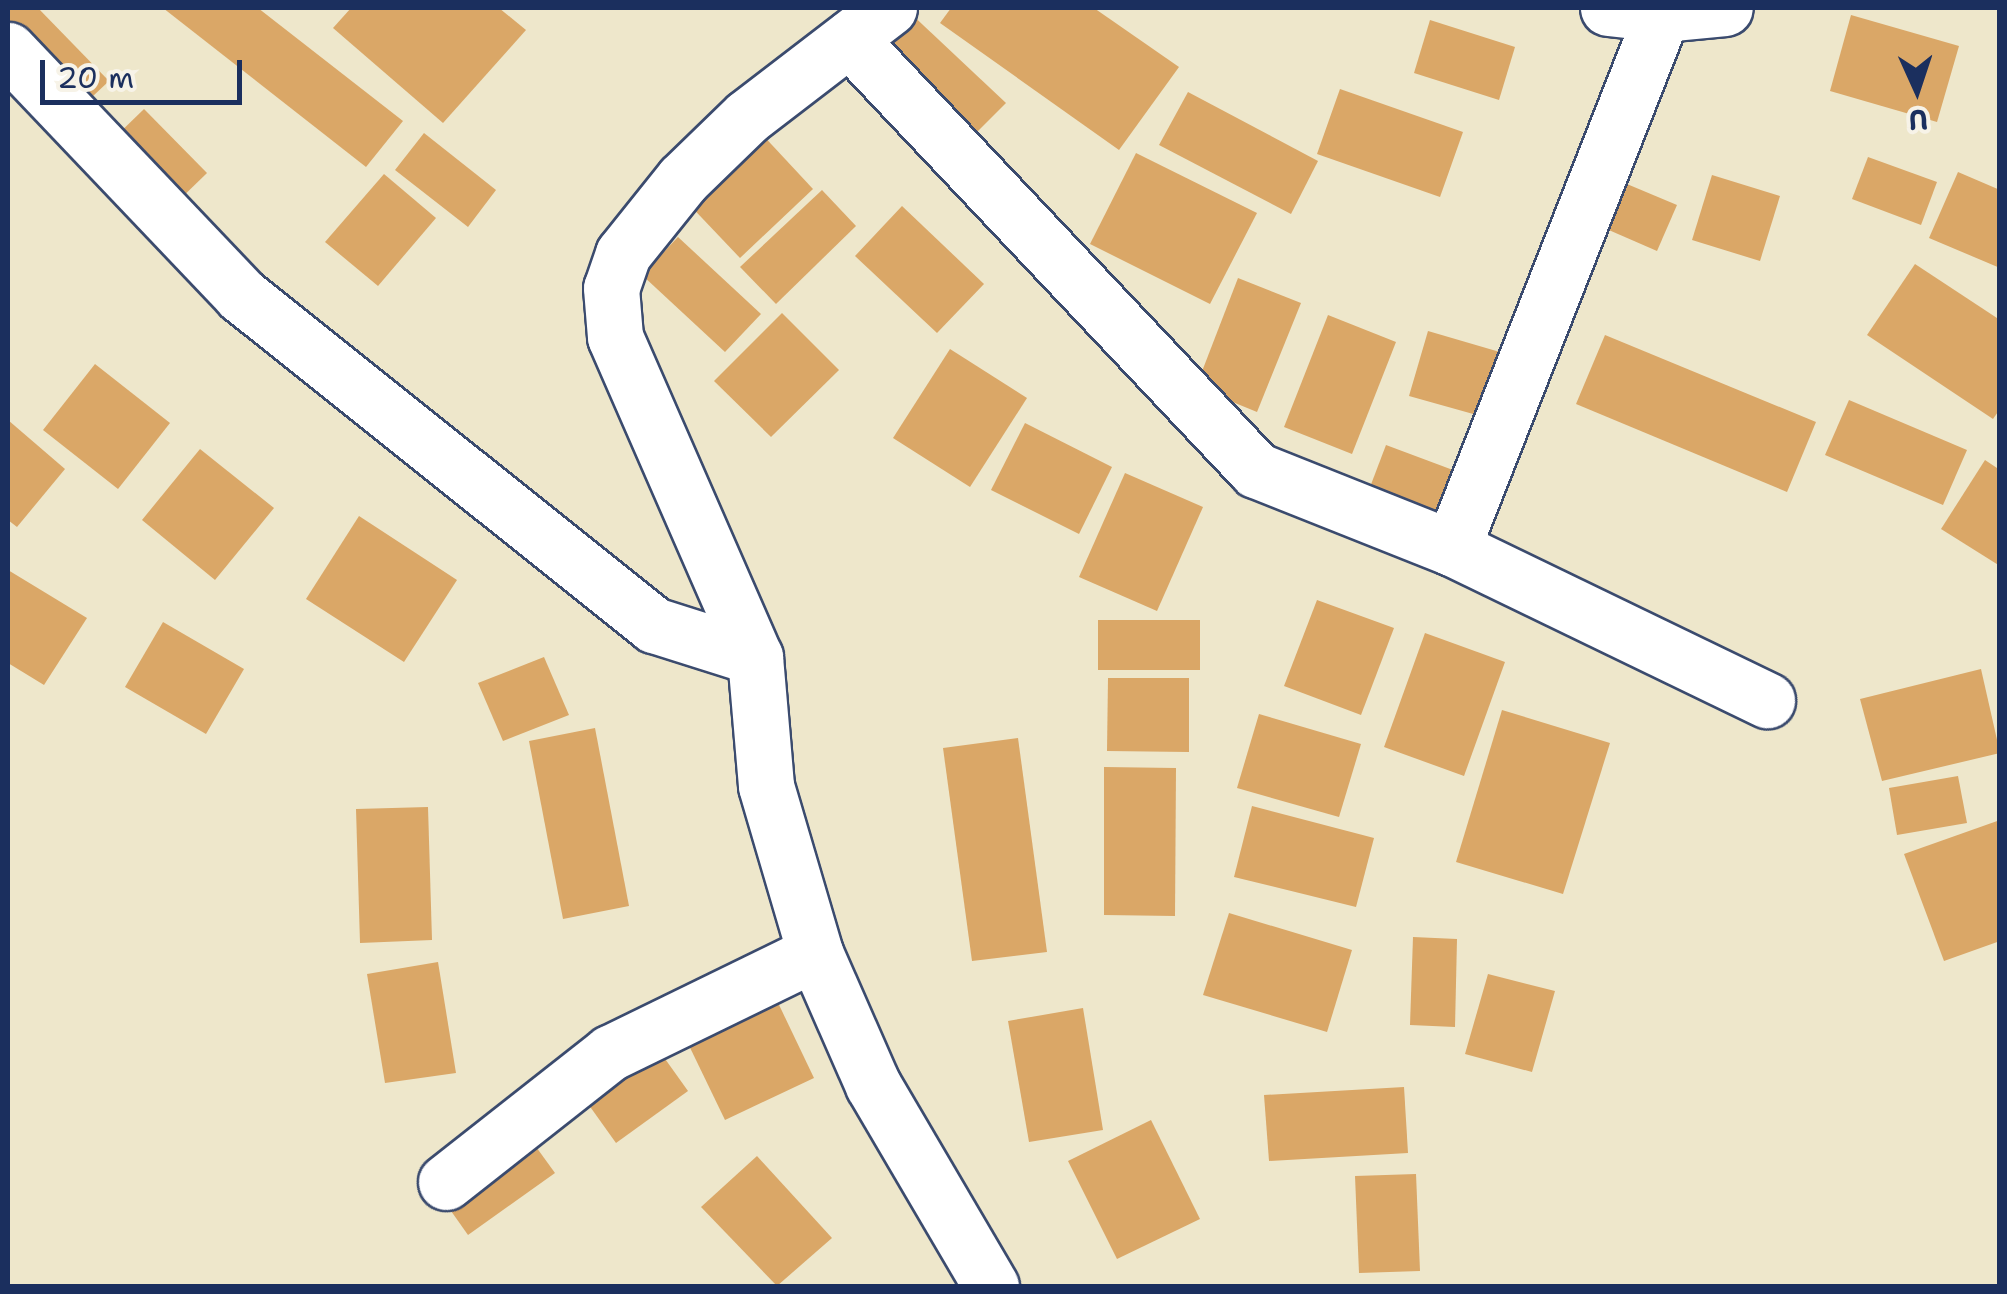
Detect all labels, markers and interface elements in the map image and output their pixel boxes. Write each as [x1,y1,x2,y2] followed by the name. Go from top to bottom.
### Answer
[45,40,248,102] scale bar
[1867,40,1967,140] north arrow
[57,57,134,98] text: 20 m
[1908,100,1929,139] text: U

